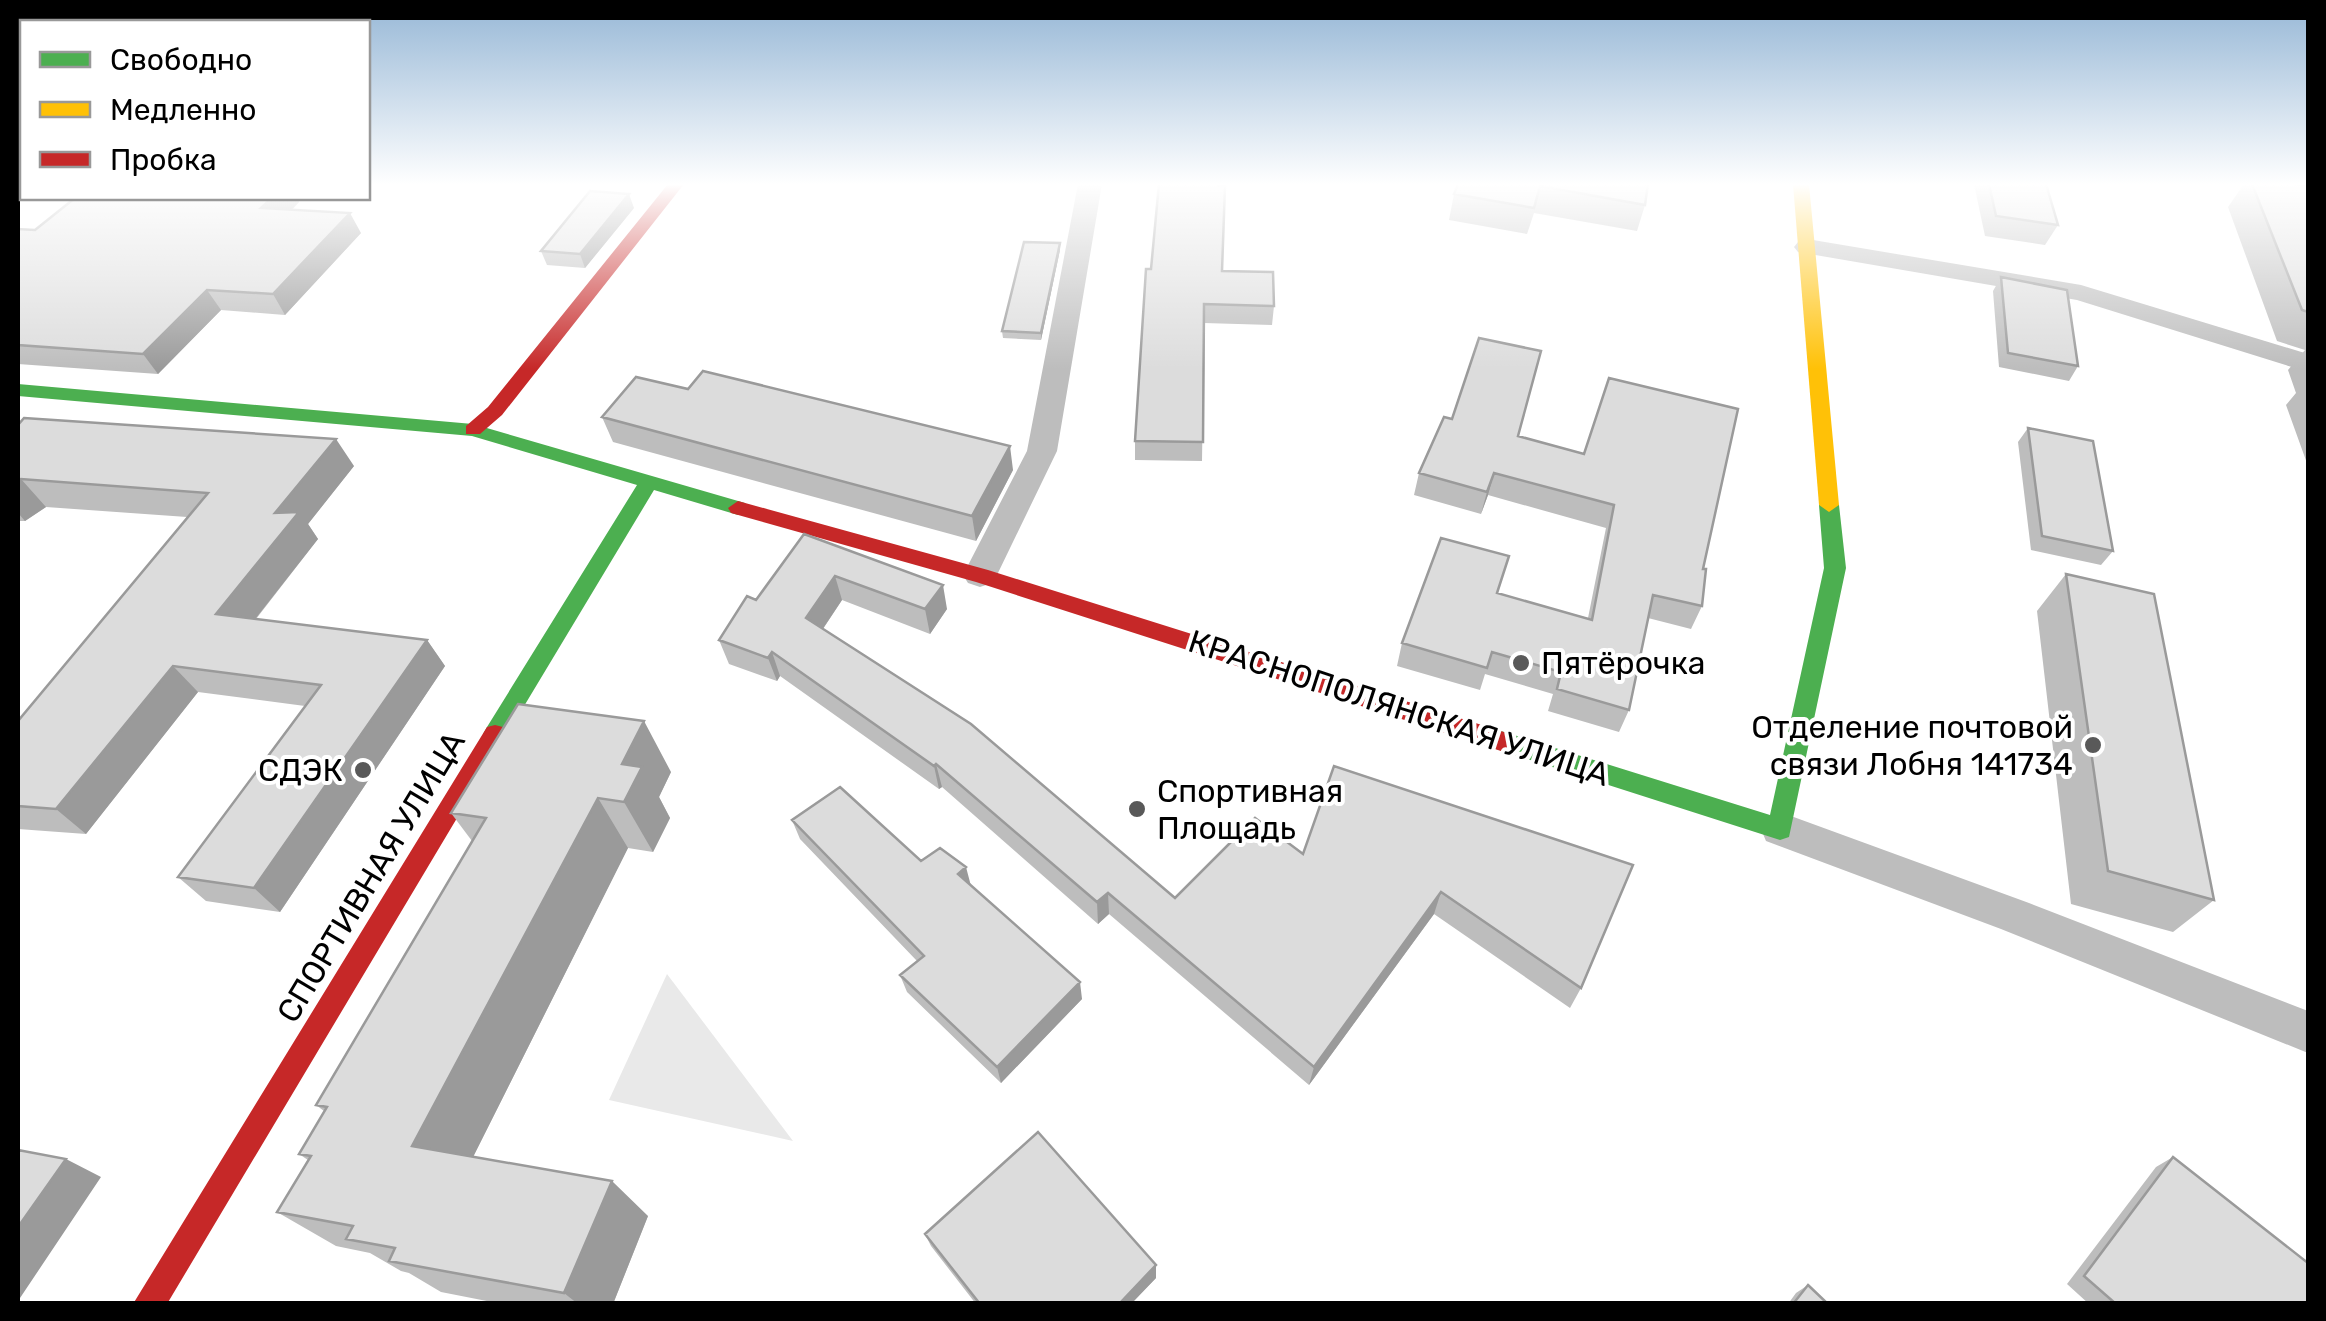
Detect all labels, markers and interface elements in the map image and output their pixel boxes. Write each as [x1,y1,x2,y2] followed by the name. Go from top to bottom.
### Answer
[20,20,370,200] legend
[110,42,252,78] text: Свободно
[110,92,257,128] text: Медленно
[110,142,217,178] text: Пробка
[1184,622,1614,794] street label: КРАСНОПОЛЯНСКАЯ УЛИЦА
[1541,644,1705,682] place label: Пятёрочка
[1510,652,1532,674] marker: Пятёрочка
[1751,708,2073,783] place label: Отделение почтовой связи Лобня 141734
[269,725,473,1029] street label: СПОРТИВНАЯ УЛИЦА
[2082,734,2104,756] marker: Отделение почтовой связи Лобня 141734
[258,751,343,789] place label: СДЭК
[352,759,374,781] marker: СДЭК
[1157,772,1343,847] place label: Спортивная Площадь
[1126,798,1148,820] marker: Спортивная Площадь

